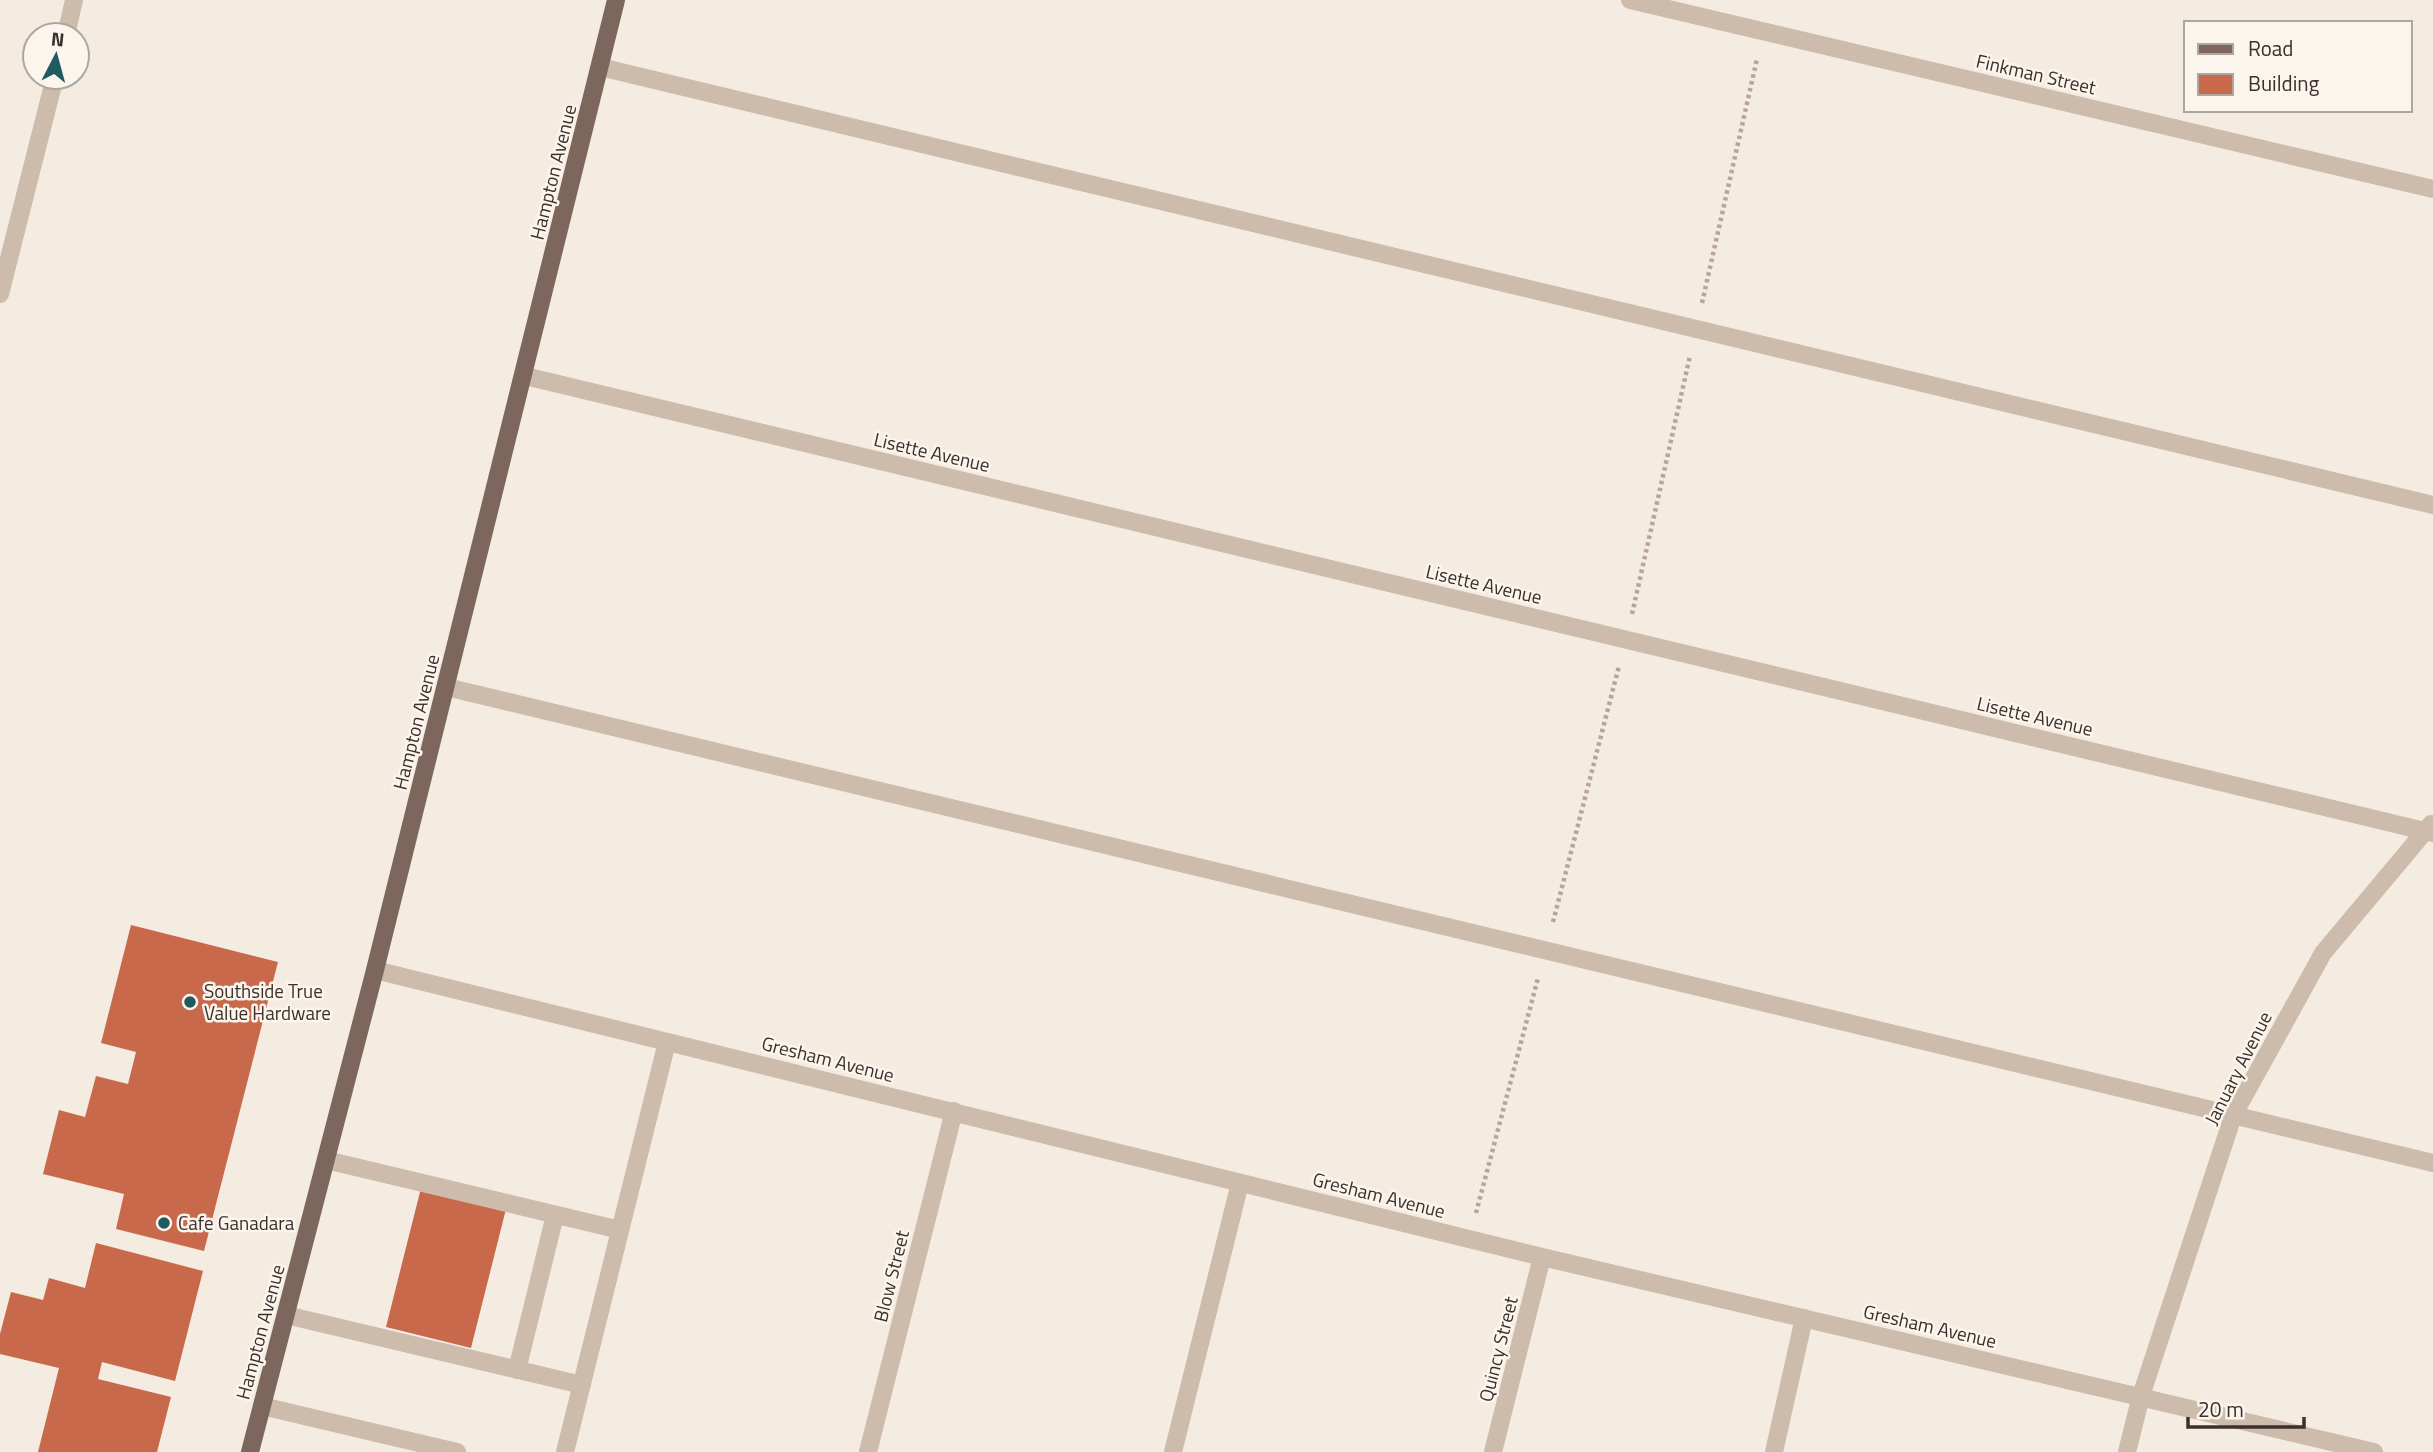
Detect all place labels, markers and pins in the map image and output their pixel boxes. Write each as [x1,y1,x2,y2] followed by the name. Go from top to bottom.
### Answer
[204,976,331,1027] place label: Southside True Value Hardware
[182,994,198,1010] marker: Southside True Value Hardware
[178,1208,295,1237] place label: Cafe Ganadara
[156,1215,172,1231] marker: Cafe Ganadara

